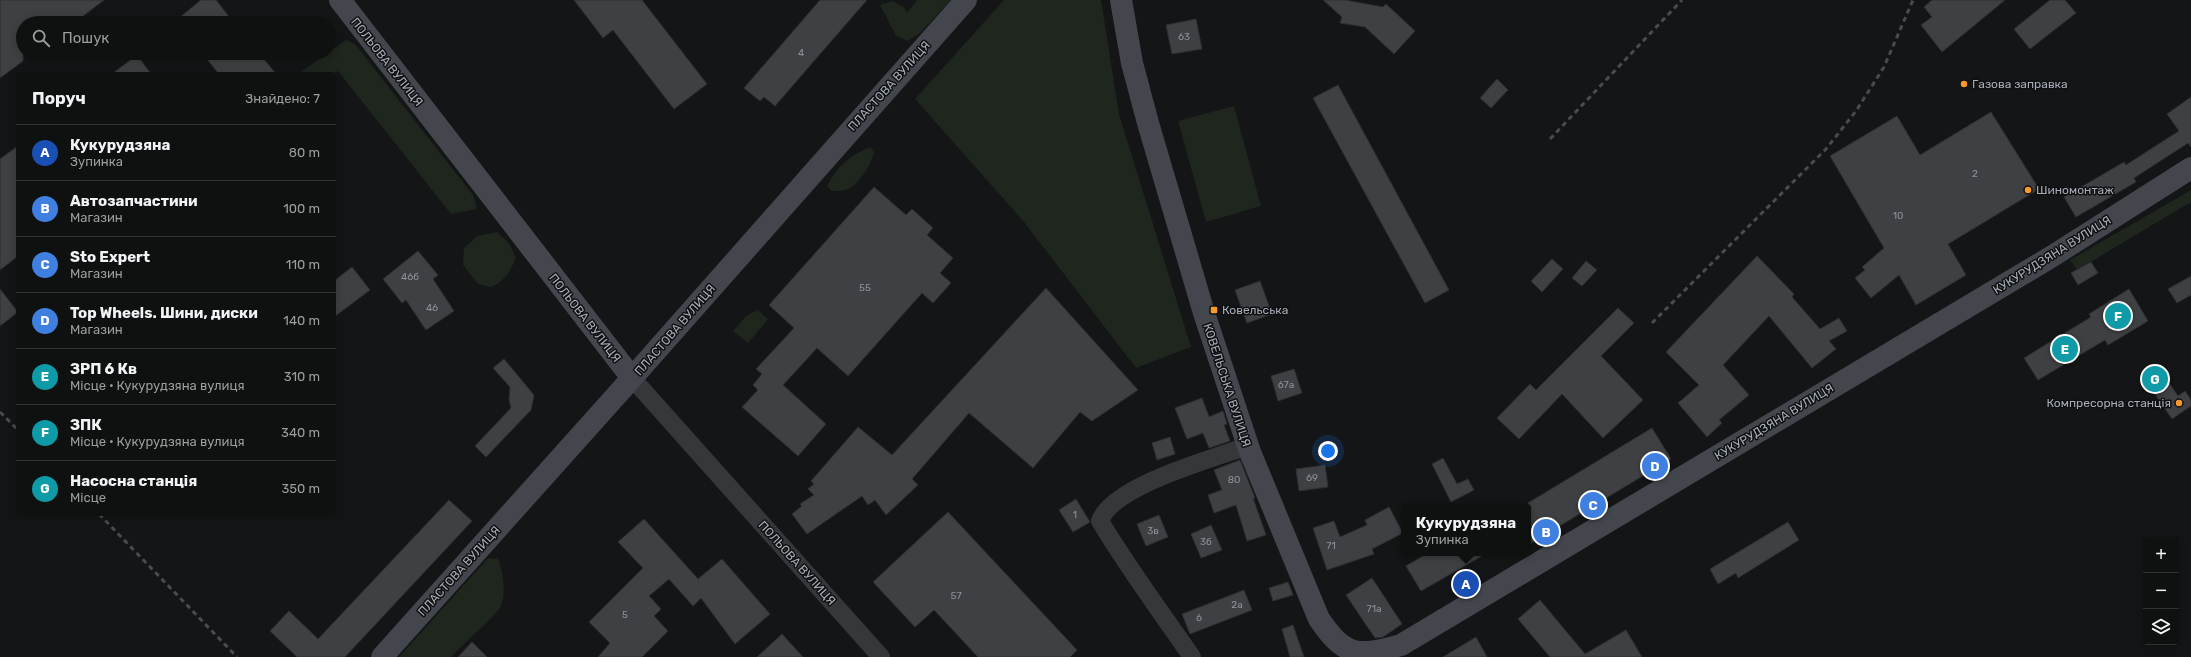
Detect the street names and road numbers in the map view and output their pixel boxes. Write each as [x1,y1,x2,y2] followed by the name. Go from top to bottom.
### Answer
[348,15,426,109] street label: ПОЛЬОВА ВУЛИЦЯ
[845,38,933,134] street label: ПЛАСТОВА ВУЛИЦЯ
[1990,213,2114,297] street label: КУКУРУДЗЯНА ВУЛИЦЯ
[546,271,624,365] street label: ПОЛЬОВА ВУЛИЦЯ
[632,282,718,378] street label: ПЛАСТОВА ВУЛИЦЯ
[1200,321,1254,449] street label: КОВЕЛЬСЬКА ВУЛИЦЯ
[1712,381,1836,463] street label: КУКУРУДЗЯНА ВУЛИЦЯ
[756,518,838,608] street label: ПОЛЬОВА ВУЛИЦЯ
[415,523,503,619] street label: ПЛАСТОВА ВУЛИЦЯ

